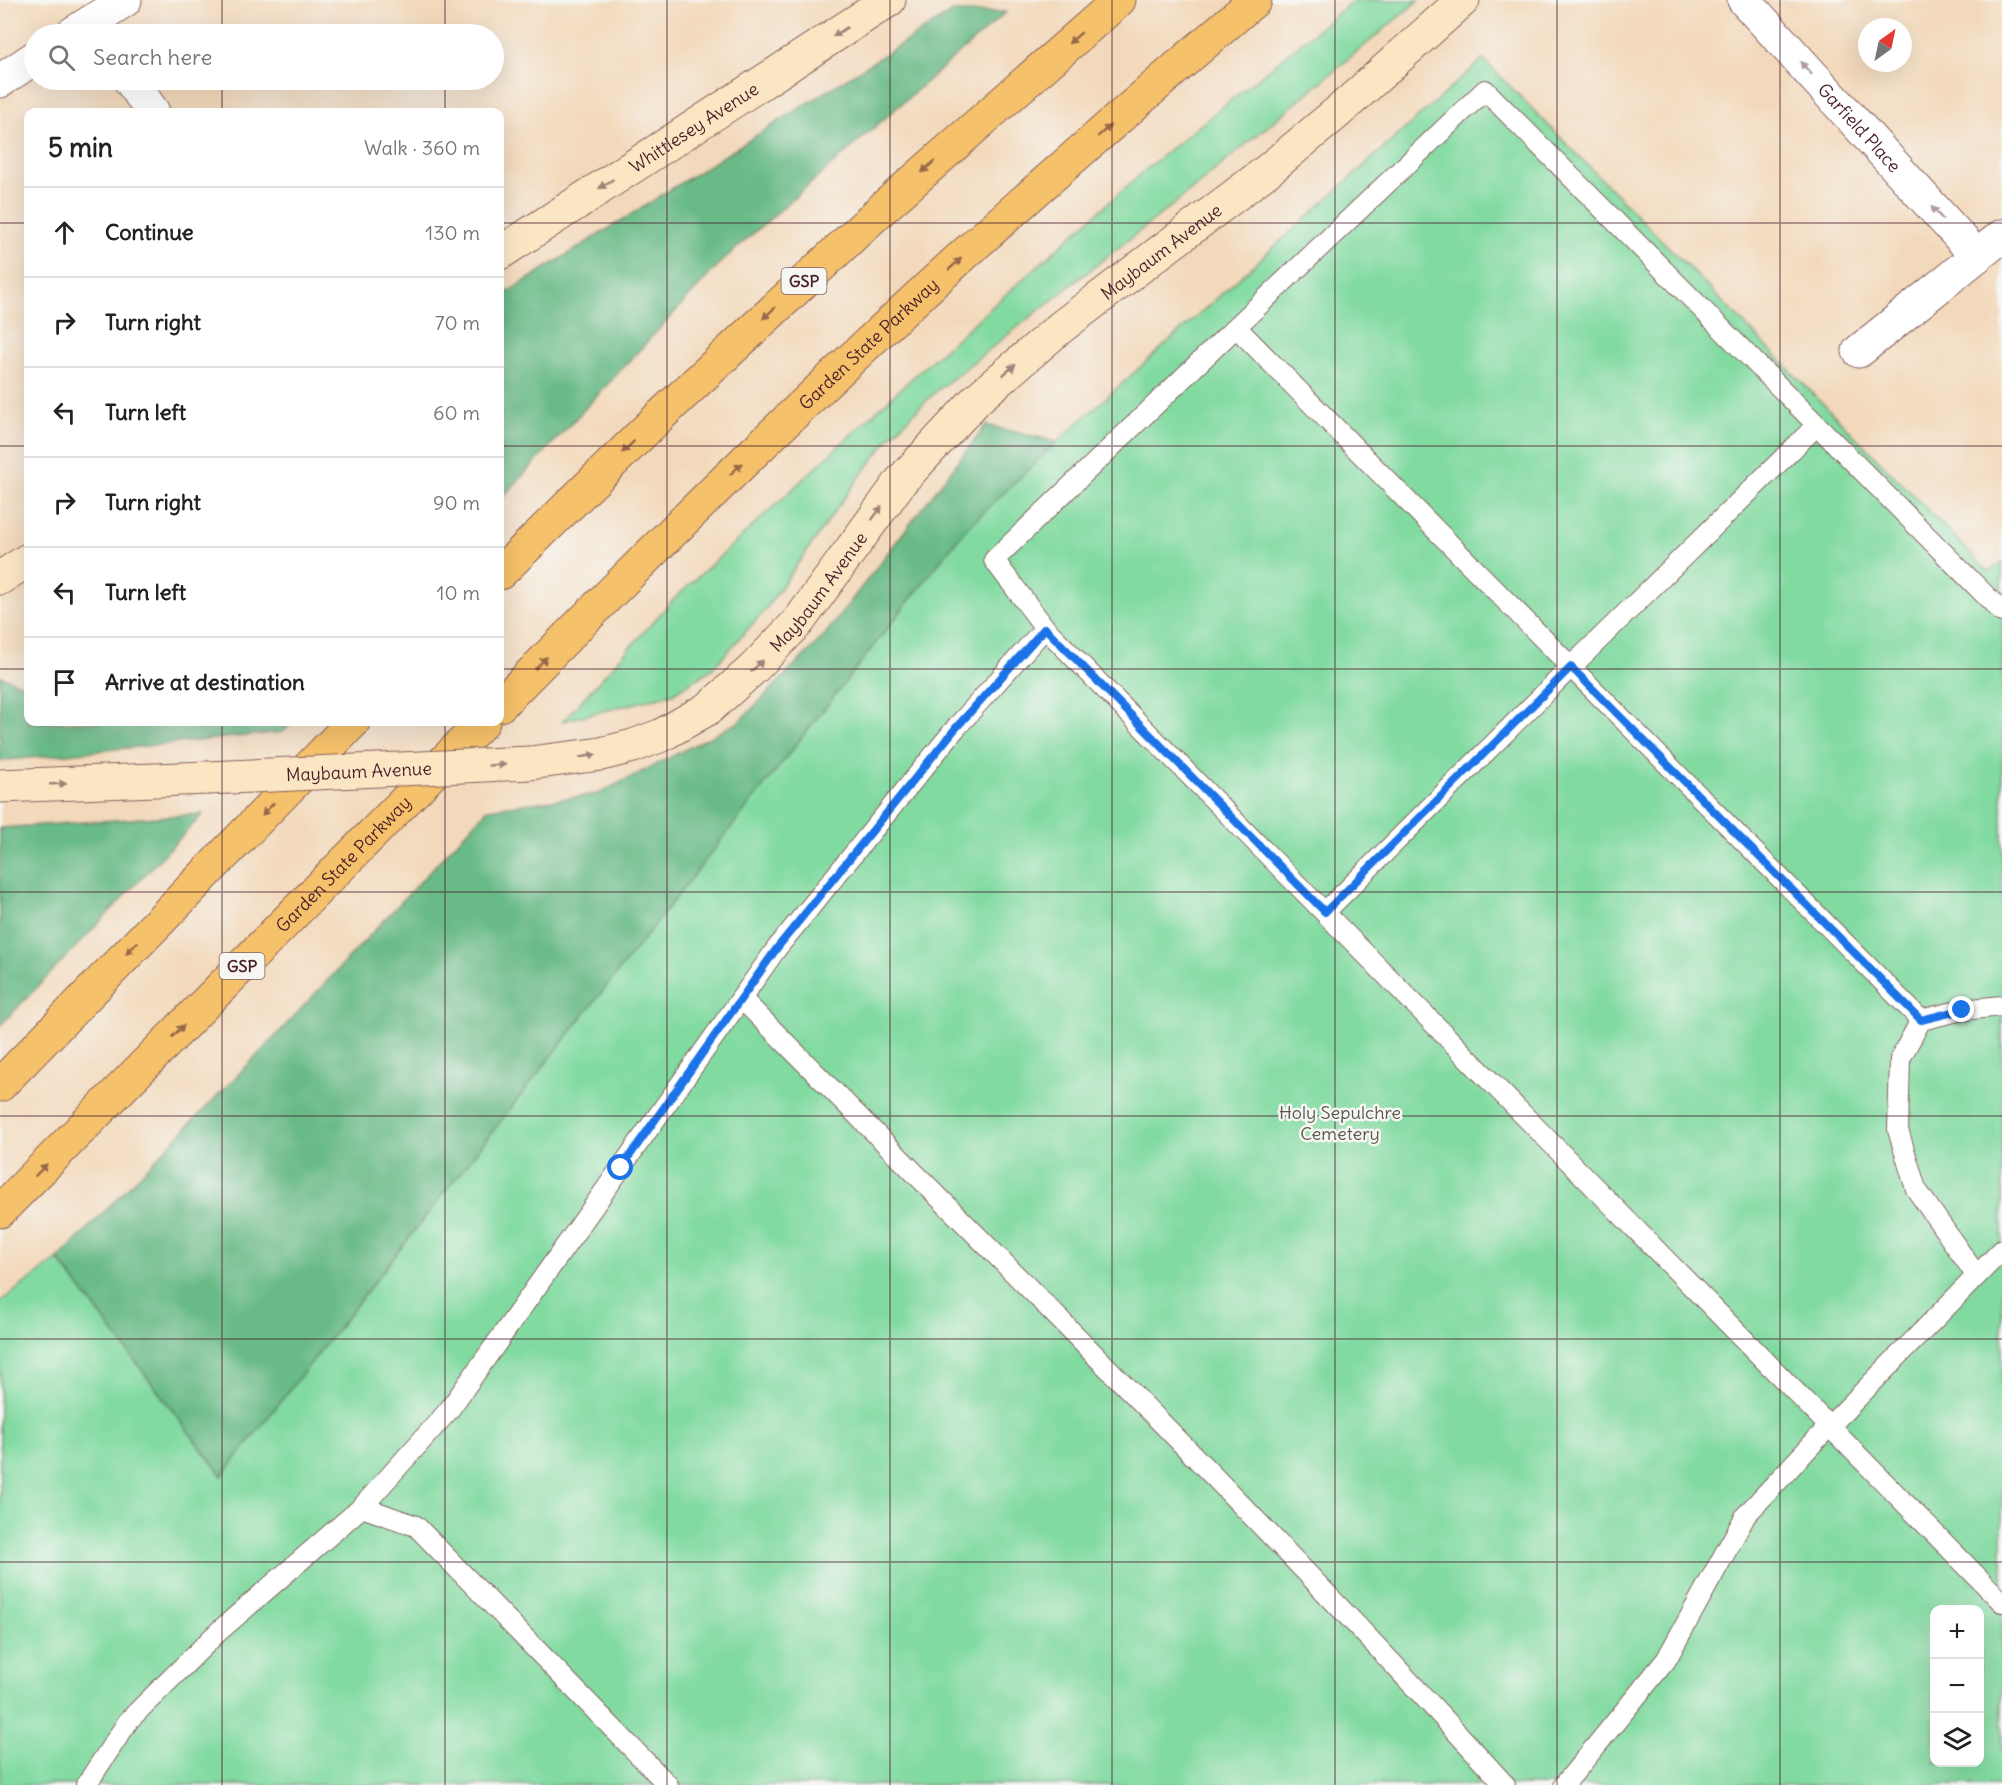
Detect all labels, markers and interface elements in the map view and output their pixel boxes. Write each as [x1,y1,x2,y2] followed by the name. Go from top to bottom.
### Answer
[1858,18,1912,72] north arrow
[24,24,504,90] search box
[832,26,848,38] one-way arrow
[1068,31,1083,44] one-way arrow
[45,41,78,74] icon: search
[93,43,212,71] text: Search here
[1799,61,1813,76] one-way arrow
[625,77,763,177] street label: Whittlesey Avenue
[1813,78,1906,177] street label: Garfield Place
[1096,124,1112,137] one-way arrow
[48,131,113,164] text: 5 min
[364,135,480,160] text: Walk · 360 m
[921,160,936,173] one-way arrow
[598,178,614,189] one-way arrow
[1096,198,1226,305] street label: Maybaum Avenue
[1930,205,1944,220] one-way arrow
[48,216,81,249] icon: ahead
[105,218,194,246] text: Continue
[425,220,480,245] text: 130 m
[947,258,962,271] one-way arrow
[782,268,826,294] road number: GSP
[793,273,943,415] street label: Garden State Parkway
[48,306,81,339] icon: right
[762,306,777,320] one-way arrow
[105,308,201,336] text: Turn right
[435,310,480,335] text: 70 m
[1001,364,1016,377] one-way arrow
[48,396,81,429] icon: left
[105,398,186,426] text: Turn left
[433,400,480,425] text: 60 m
[620,440,635,454] one-way arrow
[729,462,743,476] one-way arrow
[48,486,81,519] icon: right
[105,488,201,516] text: Turn right
[433,490,480,515] text: 90 m
[871,506,883,522] one-way arrow
[764,527,872,656] street label: Maybaum Avenue
[48,576,81,609] icon: left
[105,578,186,606] text: Turn left
[437,580,480,605] text: 10 m
[533,657,547,671] one-way arrow
[749,659,763,673] one-way arrow
[48,666,81,699] icon: arrive
[105,668,305,696] text: Arrive at destination
[579,751,598,760] one-way arrow
[285,756,432,786] street label: Maybaum Avenue
[487,760,506,769] one-way arrow
[49,779,68,789] one-way arrow
[270,791,415,937] street label: Garden State Parkway
[262,801,276,815] one-way arrow
[126,941,140,955] one-way arrow
[220,953,264,979] road number: GSP
[1948,996,1974,1022] route end
[171,1023,185,1038] one-way arrow
[1279,1101,1401,1145] park label: Holy Sepulchre Cemetery
[607,1154,633,1180] route start
[34,1162,48,1177] one-way arrow
[1930,1605,1984,1767] map controls
[1930,1605,1984,1659] button: +
[1930,1659,1984,1713] button: −
[1930,1713,1984,1767] button: layers

